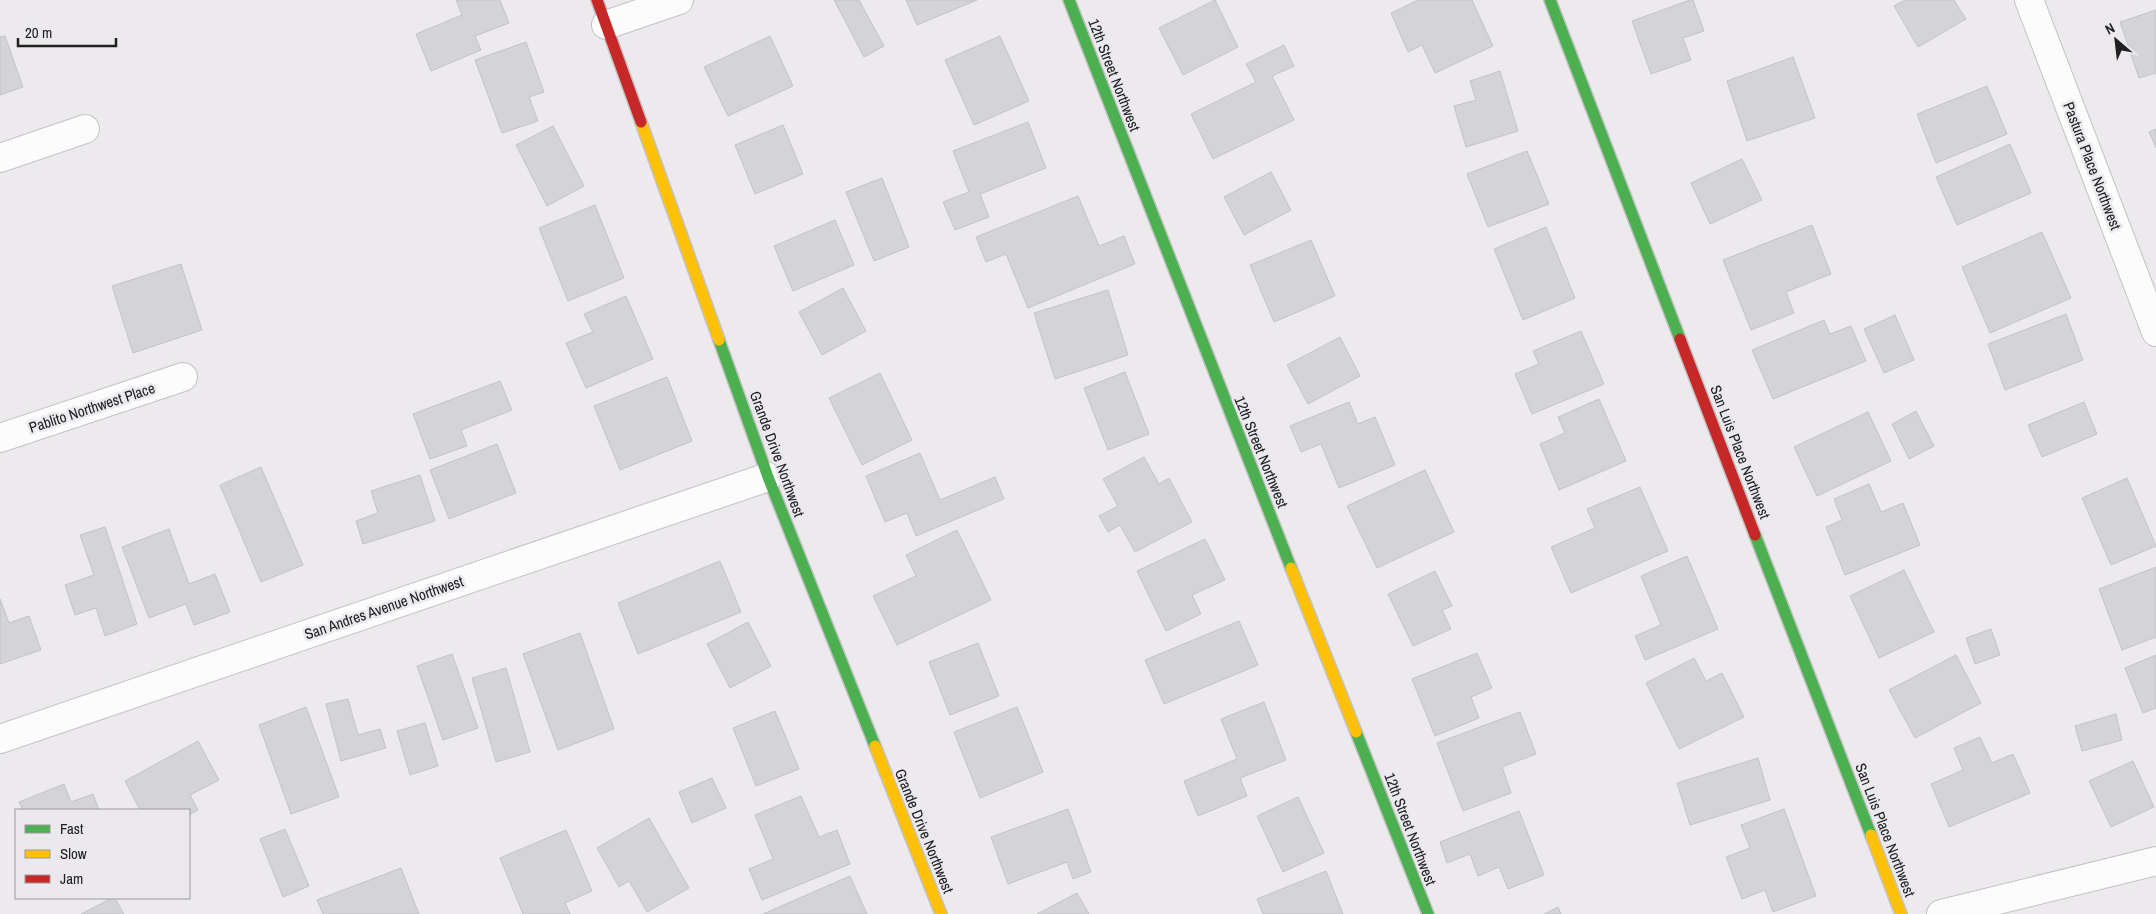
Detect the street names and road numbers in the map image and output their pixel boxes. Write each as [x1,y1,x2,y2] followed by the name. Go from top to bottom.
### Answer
[1083,16,1146,135] street label: 12th Street Northwest
[2058,99,2127,233] street label: Pastura Place Northwest
[26,377,158,438] street label: Pablito Northwest Place
[1705,382,1776,522] street label: San Luis Place Northwest
[745,388,810,520] street label: Grande Drive Northwest
[1229,393,1294,511] street label: 12th Street Northwest
[302,570,467,645] street label: San Andres Avenue Northwest
[1850,760,1921,900] street label: San Luis Place Northwest
[890,765,959,897] street label: Grande Drive Northwest
[1379,770,1442,889] street label: 12th Street Northwest

